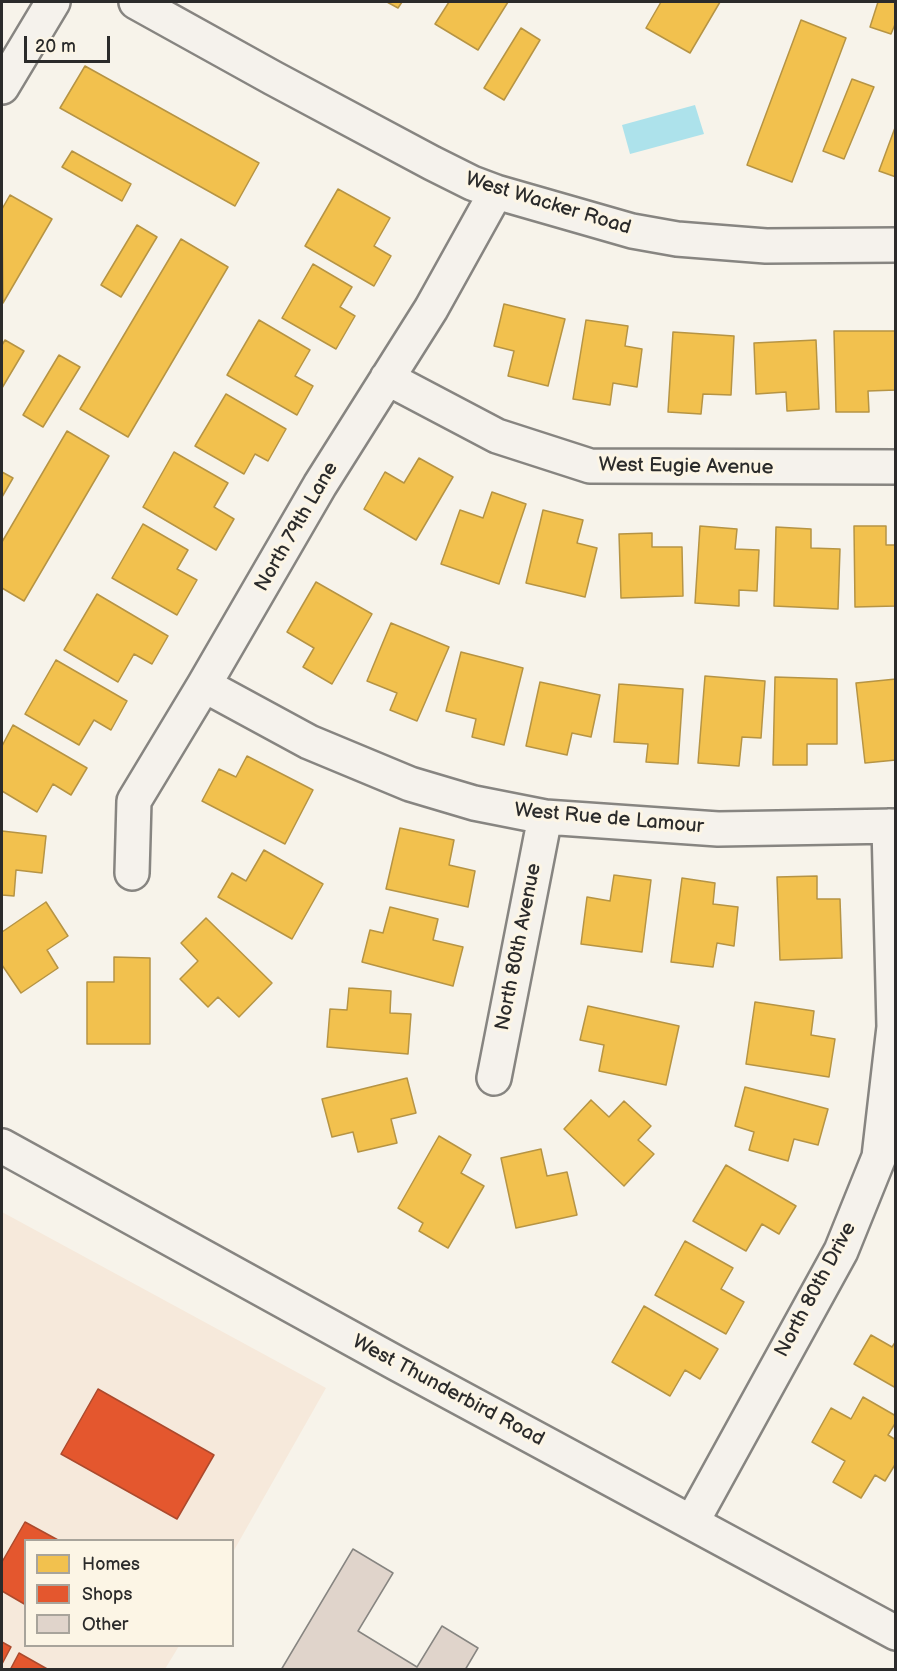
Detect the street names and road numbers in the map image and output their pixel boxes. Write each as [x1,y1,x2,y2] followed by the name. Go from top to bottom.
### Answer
[462,167,634,241] street label: West Wacker Road
[598,453,774,481] street label: West Eugie Avenue
[250,458,344,596] street label: North 79th Lane
[513,799,705,839] street label: West Rue de Lamour
[491,861,547,1033] street label: North 80th Avenue
[770,1218,862,1362] street label: North 80th Drive
[348,1330,548,1452] street label: West Thunderbird Road

